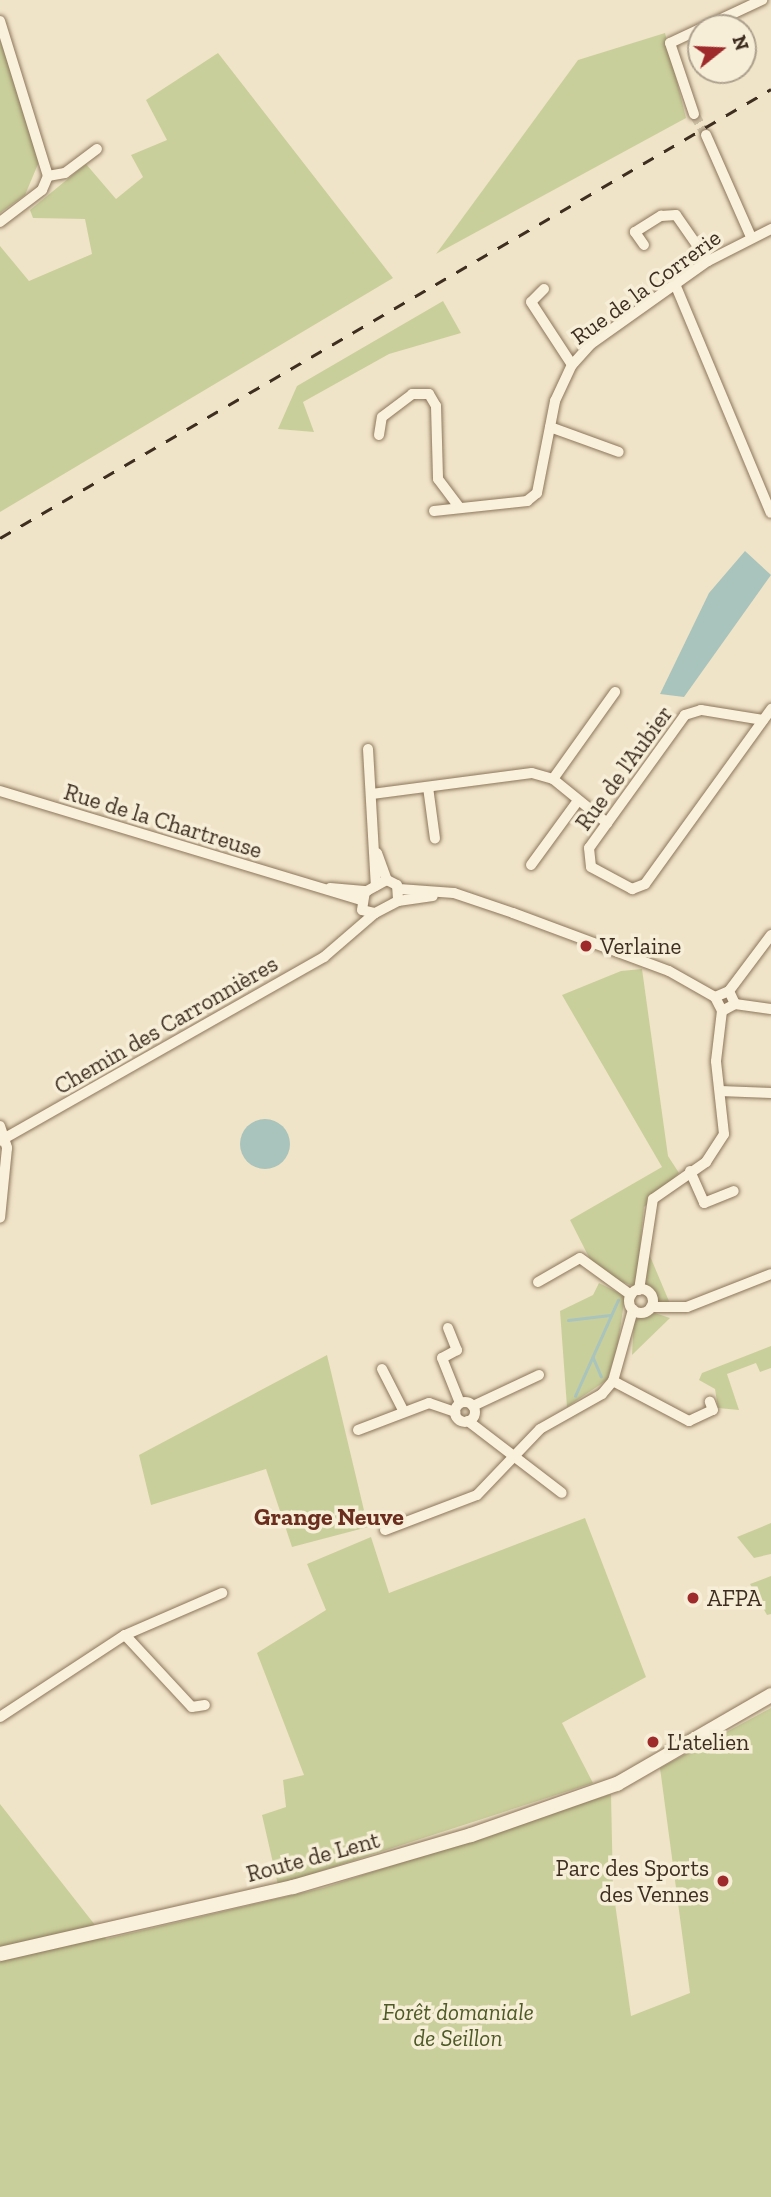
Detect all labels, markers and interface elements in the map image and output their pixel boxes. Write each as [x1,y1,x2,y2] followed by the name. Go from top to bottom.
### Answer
[687,14,757,84] north arrow
[727,33,754,53] text: N
[566,224,726,350] street label: Rue de la Correrie
[570,700,678,836] street label: Rue de l'Aubier
[61,778,265,864] street label: Rue de la Chartreuse
[600,932,681,960] place label: Verlaine
[578,938,594,954] marker: Verlaine
[49,950,283,1100] street label: Chemin des Carronnières
[254,1503,404,1531] district label: Grange Neuve
[707,1584,762,1612] place label: AFPA
[685,1590,701,1606] marker: AFPA
[667,1728,749,1756] place label: L'atelien
[645,1734,661,1750] marker: L'atelien
[243,1826,383,1888] street label: Route de Lent
[556,1854,709,1908] place label: Parc des Sports des Vennes
[715,1873,731,1889] marker: Parc des Sports des Vennes
[382,1998,534,2052] park label: Forêt domaniale de Seillon

